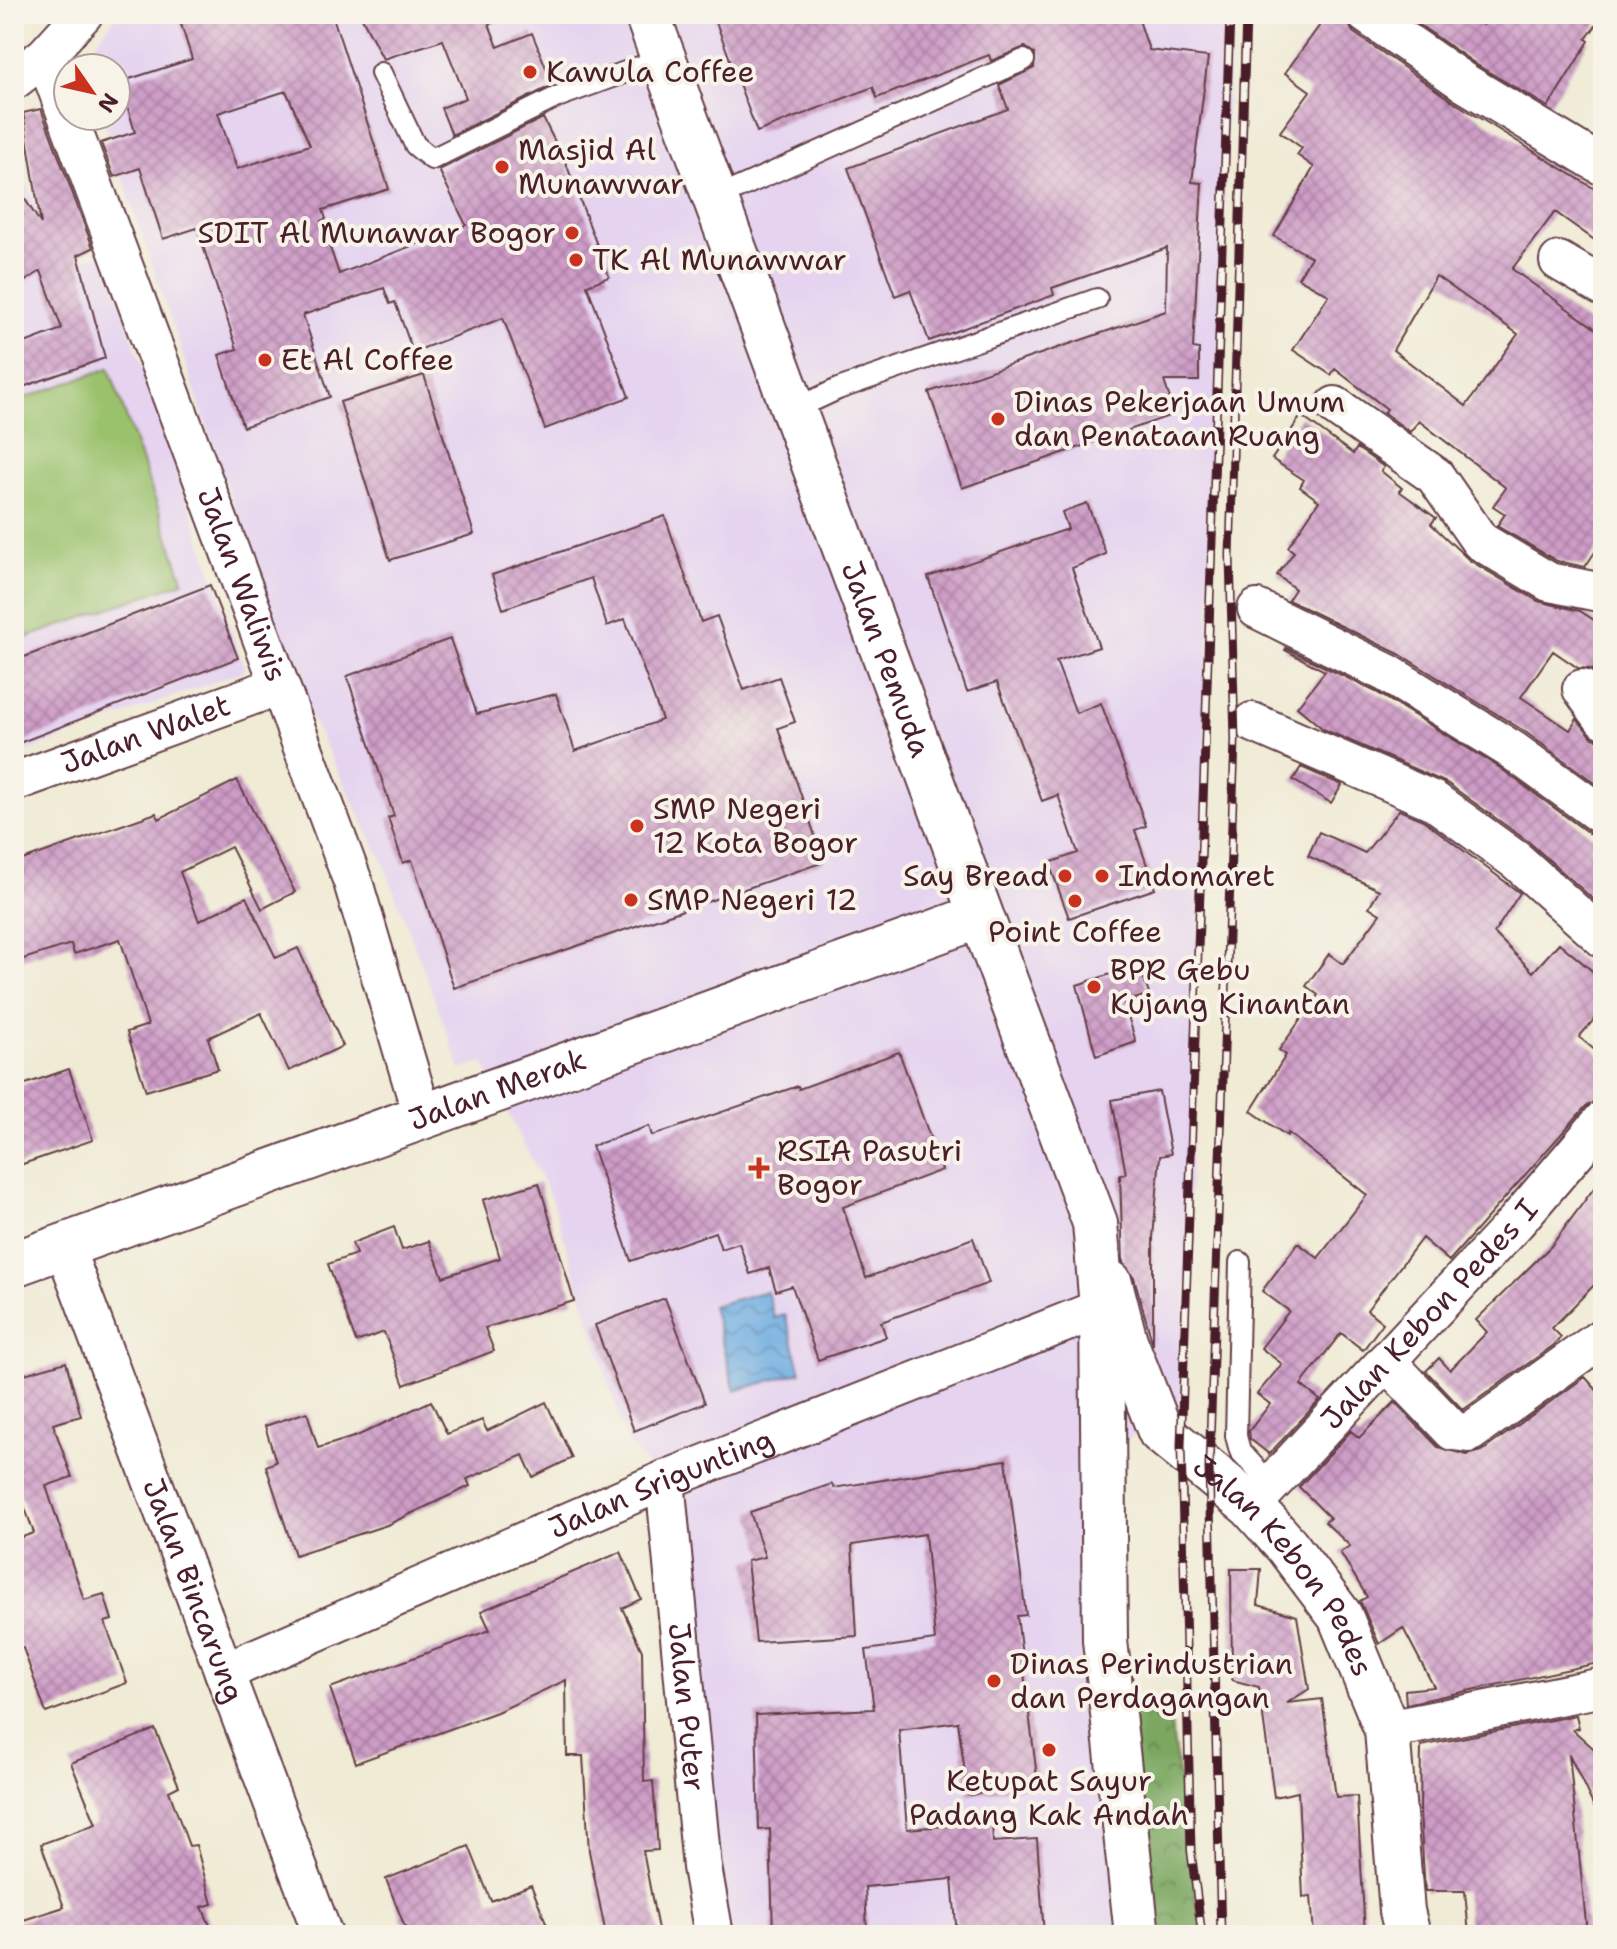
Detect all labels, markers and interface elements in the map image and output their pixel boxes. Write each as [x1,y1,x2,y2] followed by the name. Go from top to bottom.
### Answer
[546,51,755,92] place label: Kawula Coffee
[52,52,132,132] north arrow
[521,63,539,81] marker: Kawula Coffee
[91,88,125,118] text: N
[518,129,684,204] place label: Masjid Al Munawwar
[493,158,511,176] marker: Masjid Al Munawwar
[197,212,556,253] place label: SDIT Al Munawar Bogor
[563,224,581,242] marker: SDIT Al Munawar Bogor
[592,239,847,280] place label: TK Al Munawwar
[567,251,585,269] marker: TK Al Munawwar
[281,339,454,380] place label: Et Al Coffee
[256,351,274,369] marker: Et Al Coffee
[1014,381,1345,456] place label: Dinas Pekerjaan Umum dan Penataan Ruang
[989,410,1007,428] marker: Dinas Pekerjaan Umum dan Penataan Ruang
[188,481,297,687] street label: Jalan Waliwis
[832,555,942,763] street label: Jalan Pemuda
[55,684,236,783] street label: Jalan Walet
[653,788,858,863] place label: SMP Negeri 12 Kota Bogor
[628,817,646,835] marker: SMP Negeri 12 Kota Bogor
[903,855,1049,896] place label: Say Bread
[1118,855,1275,896] place label: Indomaret
[1056,867,1074,885] marker: Say Bread
[1093,867,1111,885] marker: Indomaret
[647,879,858,920] place label: SMP Negeri 12
[622,891,640,909] marker: SMP Negeri 12
[1066,892,1084,910] marker: Point Coffee
[988,911,1162,952] place label: Point Coffee
[1110,949,1350,1024] place label: BPR Gebu Kujang Kinantan
[1085,978,1103,996] marker: BPR Gebu Kujang Kinantan
[403,1039,592,1140] street label: Jalan Merak
[777,1130,962,1205] place label: RSIA Pasutri Bogor
[748,1157,770,1179] marker: RSIA Pasutri Bogor
[1311,1190,1547,1438] street label: Jalan Kebon Pedes I
[542,1418,779,1548] street label: Jalan Srigunting
[1184,1445,1384,1682] street label: Jalan Kebon Pedes
[133,1472,255,1708] street label: Jalan Bincarung
[659,1621,716,1793] street label: Jalan Puter
[1010,1643,1293,1718] place label: Dinas Perindustrian dan Perdagangan
[985,1672,1003,1690] marker: Dinas Perindustrian dan Perdagangan
[1040,1741,1058,1759] marker: Ketupat Sayur Padang Kak Andah
[909,1760,1189,1835] place label: Ketupat Sayur Padang Kak Andah

